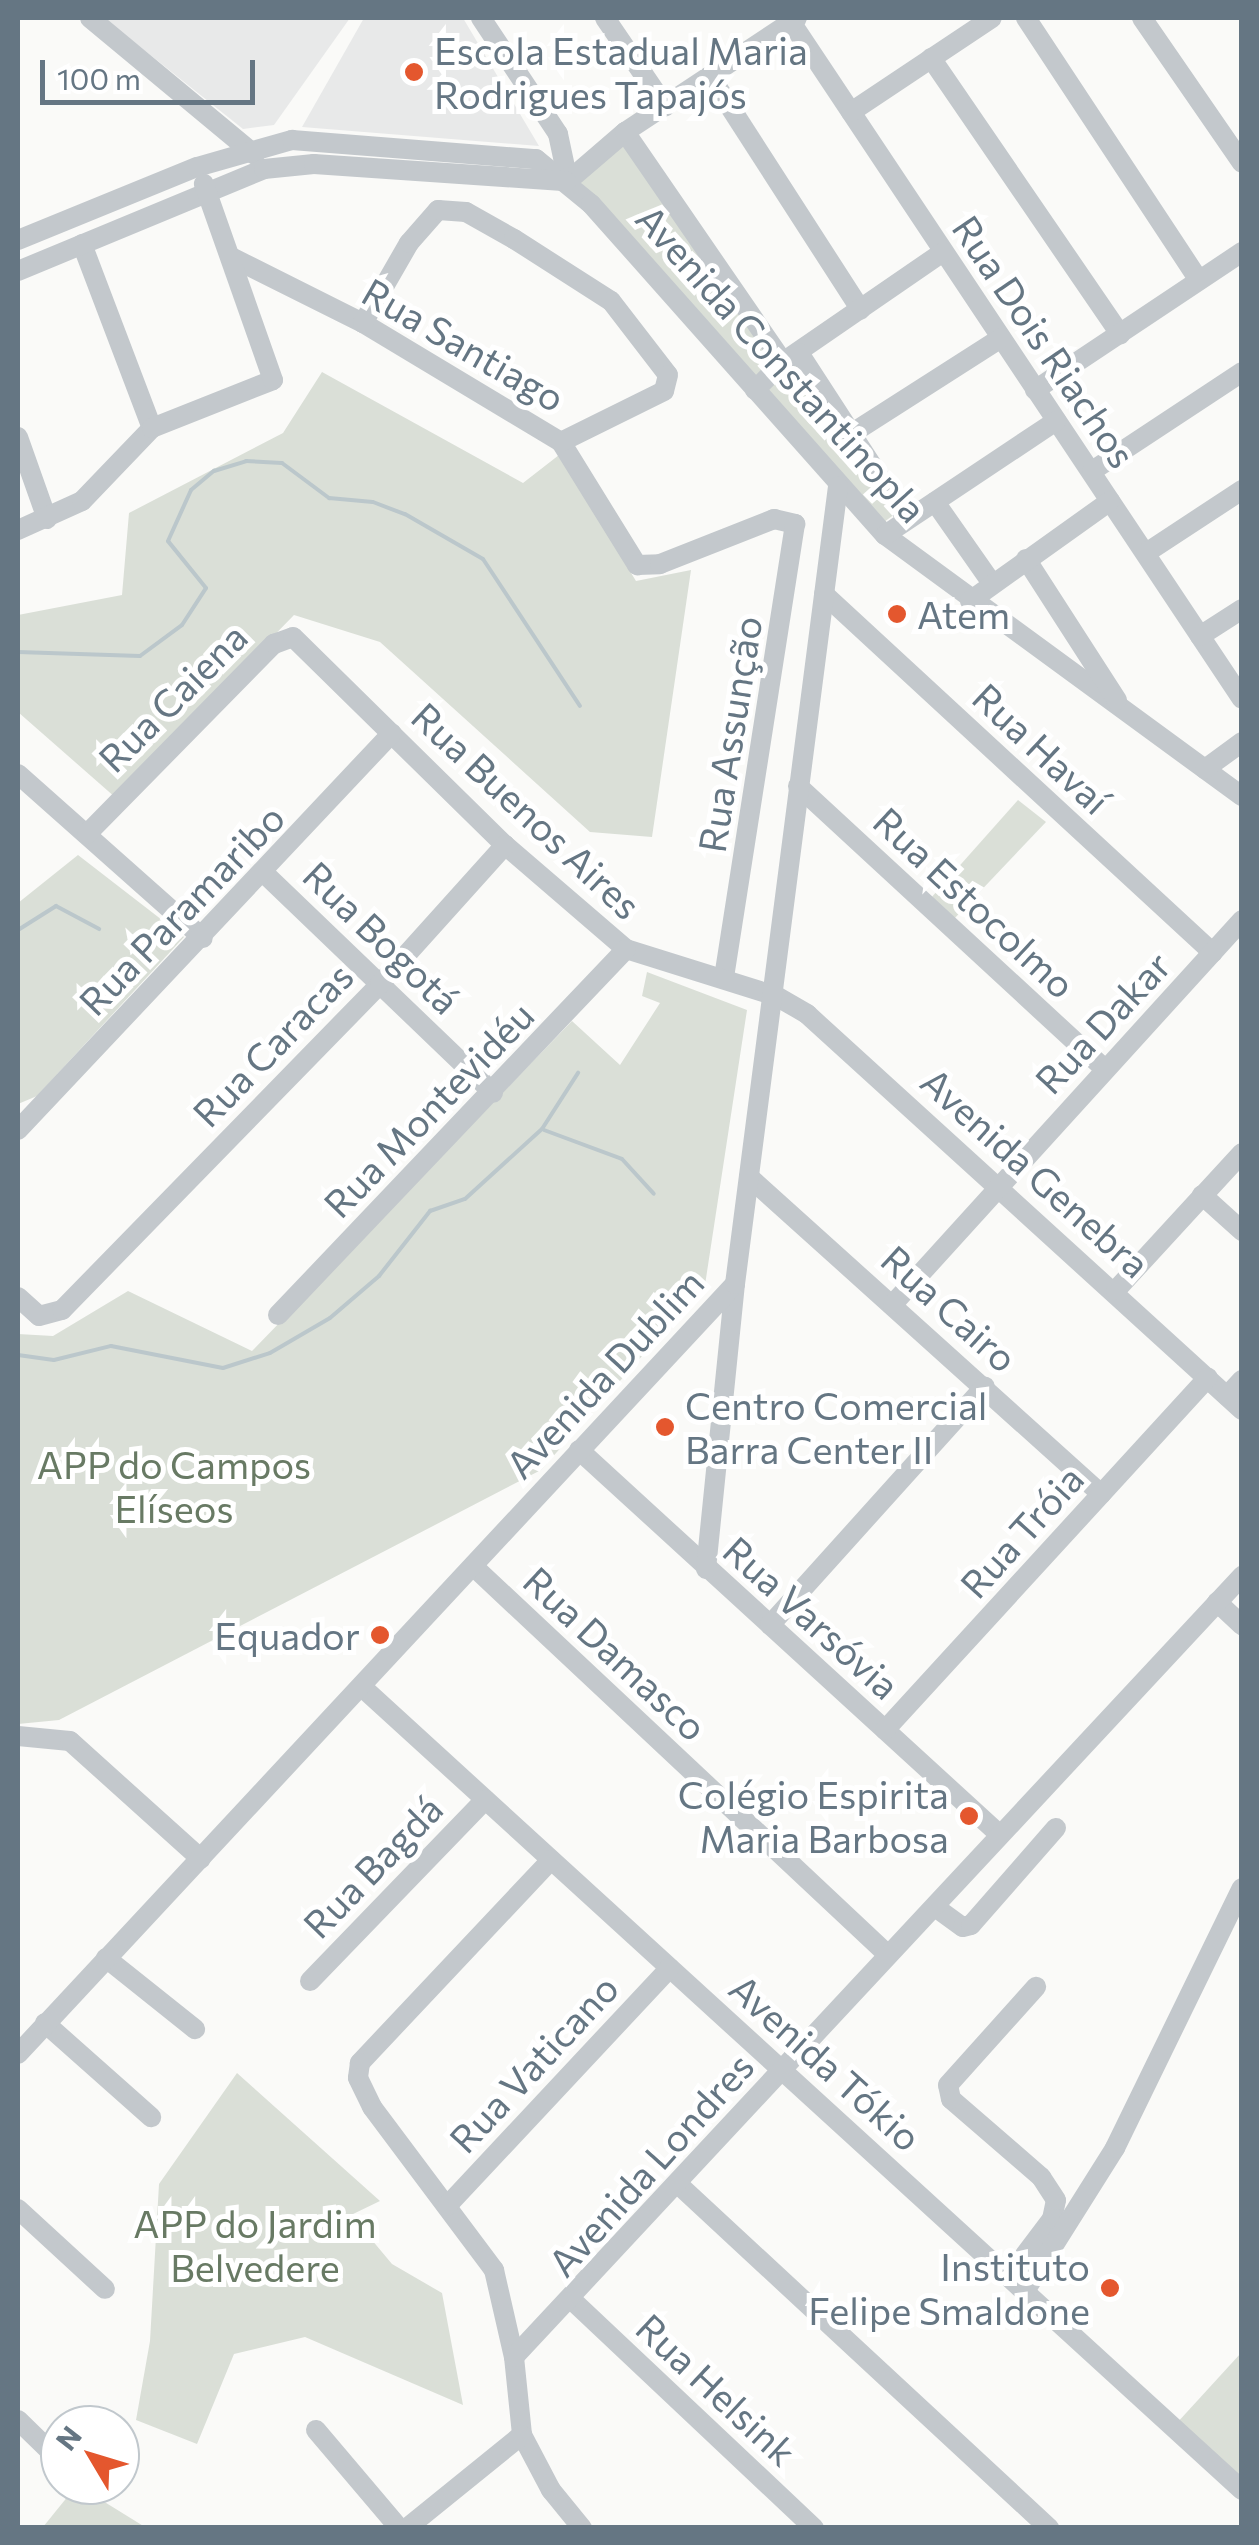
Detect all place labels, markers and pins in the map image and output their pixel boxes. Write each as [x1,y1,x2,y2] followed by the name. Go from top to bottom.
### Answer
[434,27,808,116] place label: Escola Estadual Maria Rodrigues Tapajós
[403,61,425,83] marker: Escola Estadual Maria Rodrigues Tapajós
[917,591,1010,637] place label: Atem
[886,603,908,625] marker: Atem
[685,1382,987,1472] place label: Centro Comercial Barra Center II
[654,1416,676,1438] marker: Centro Comercial Barra Center II
[214,1612,360,1658] place label: Equador
[369,1624,391,1646] marker: Equador
[678,1771,949,1860] place label: Colégio Espirita Maria Barbosa
[958,1805,980,1827] marker: Colégio Espirita Maria Barbosa
[808,2243,1090,2332] place label: Instituto Felipe Smaldone
[1099,2277,1121,2299] marker: Instituto Felipe Smaldone

